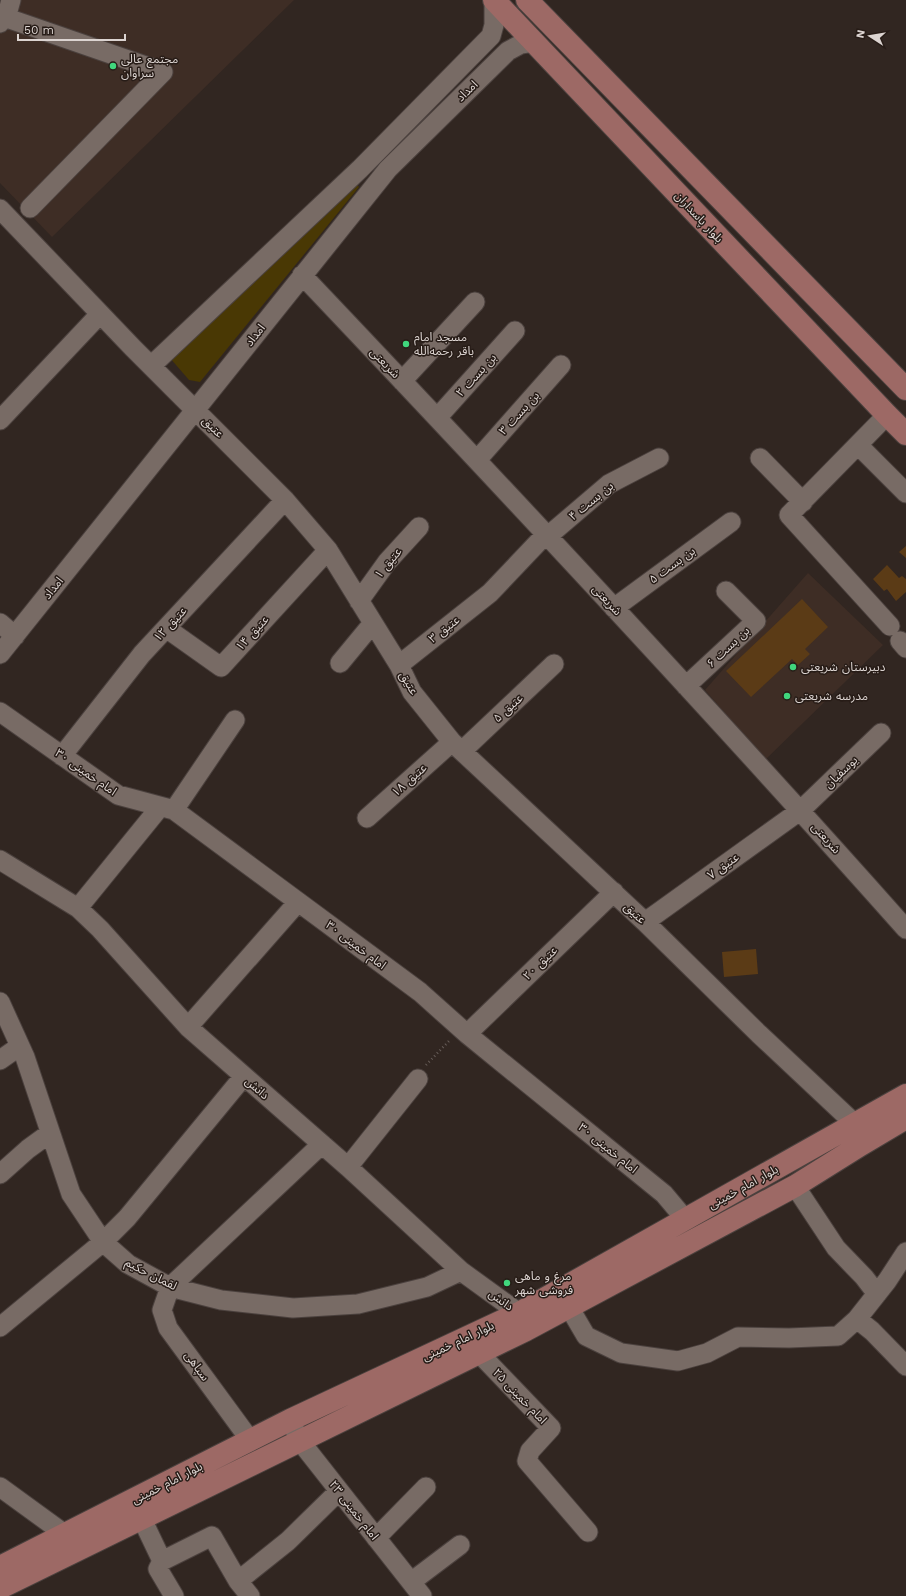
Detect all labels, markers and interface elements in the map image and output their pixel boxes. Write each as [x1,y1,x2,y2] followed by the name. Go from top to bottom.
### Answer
[18,16,125,42] scale bar
[850,16,890,56] north arrow
[24,23,54,37] text: 50 m
[854,29,868,39] text: N
[121,52,178,80] place label: مجتمع عالی سراوان
[108,61,118,71] marker: مجتمع عالی سراوان
[453,77,481,104] street label: امداد
[671,189,726,246] street label: بلوار پاسداران
[242,321,268,349] street label: امداد
[414,330,474,358] place label: مسجد امام باقر رحمه‌الله
[401,339,411,349] marker: مسجد امام باقر رحمه‌الله
[367,345,403,381] street label: شریعتی
[453,350,499,400] street label: بن بست ۲
[496,388,542,438] street label: بن بست ۳
[199,413,227,441] street label: عتیق
[566,479,616,523] street label: بن بست ۴
[646,544,698,586] street label: بن بست ۵
[371,545,405,582] street label: عتیق ۱
[40,574,66,602] street label: امداد
[589,582,625,618] street label: شریعتی
[150,604,190,645] street label: عتیق ۱۲
[233,613,272,654] street label: عتیق ۱۴
[426,613,463,646] street label: عتیق ۳
[704,624,752,670] street label: بن بست ۶
[801,660,886,674] place label: دبیرستان شریعتی
[788,662,798,672] marker: دبیرستان شریعتی
[396,669,421,698] street label: عتیق
[795,689,868,703] place label: مدرسه شریعتی
[490,691,526,726] street label: عتیق ۵
[782,691,792,701] marker: مدرسه شریعتی
[51,746,120,800] street label: امام خمینی ۳۰
[821,753,861,791] street label: یوسفیان
[389,761,430,800] street label: عتیق ۱۸
[808,820,844,856] street label: شریعتی
[704,850,742,883] street label: عتیق ۷
[621,899,649,927] street label: عتیق
[322,918,389,974] street label: امام خمینی ۳۰
[520,943,561,984] street label: عتیق ۲۰
[242,1074,272,1102] street label: دانش
[574,1120,640,1178] street label: امام خمینی ۳۰
[706,1162,781,1214] street label: بلوار امام خمینی
[122,1255,179,1295] street label: لقمان حکیم
[514,1269,573,1297] place label: مرغ و ماهی فروشی شهر
[502,1278,512,1288] marker: مرغ و ماهی فروشی شهر
[486,1286,516,1314] street label: دانش
[420,1318,497,1366] street label: بلوار امام خمینی
[181,1348,212,1384] street label: سپاهی
[489,1365,550,1428] street label: امام خمینی ۲۵
[129,1459,206,1509] street label: بلوار امام خمینی
[325,1477,382,1544] street label: امام خمینی ۲۳

